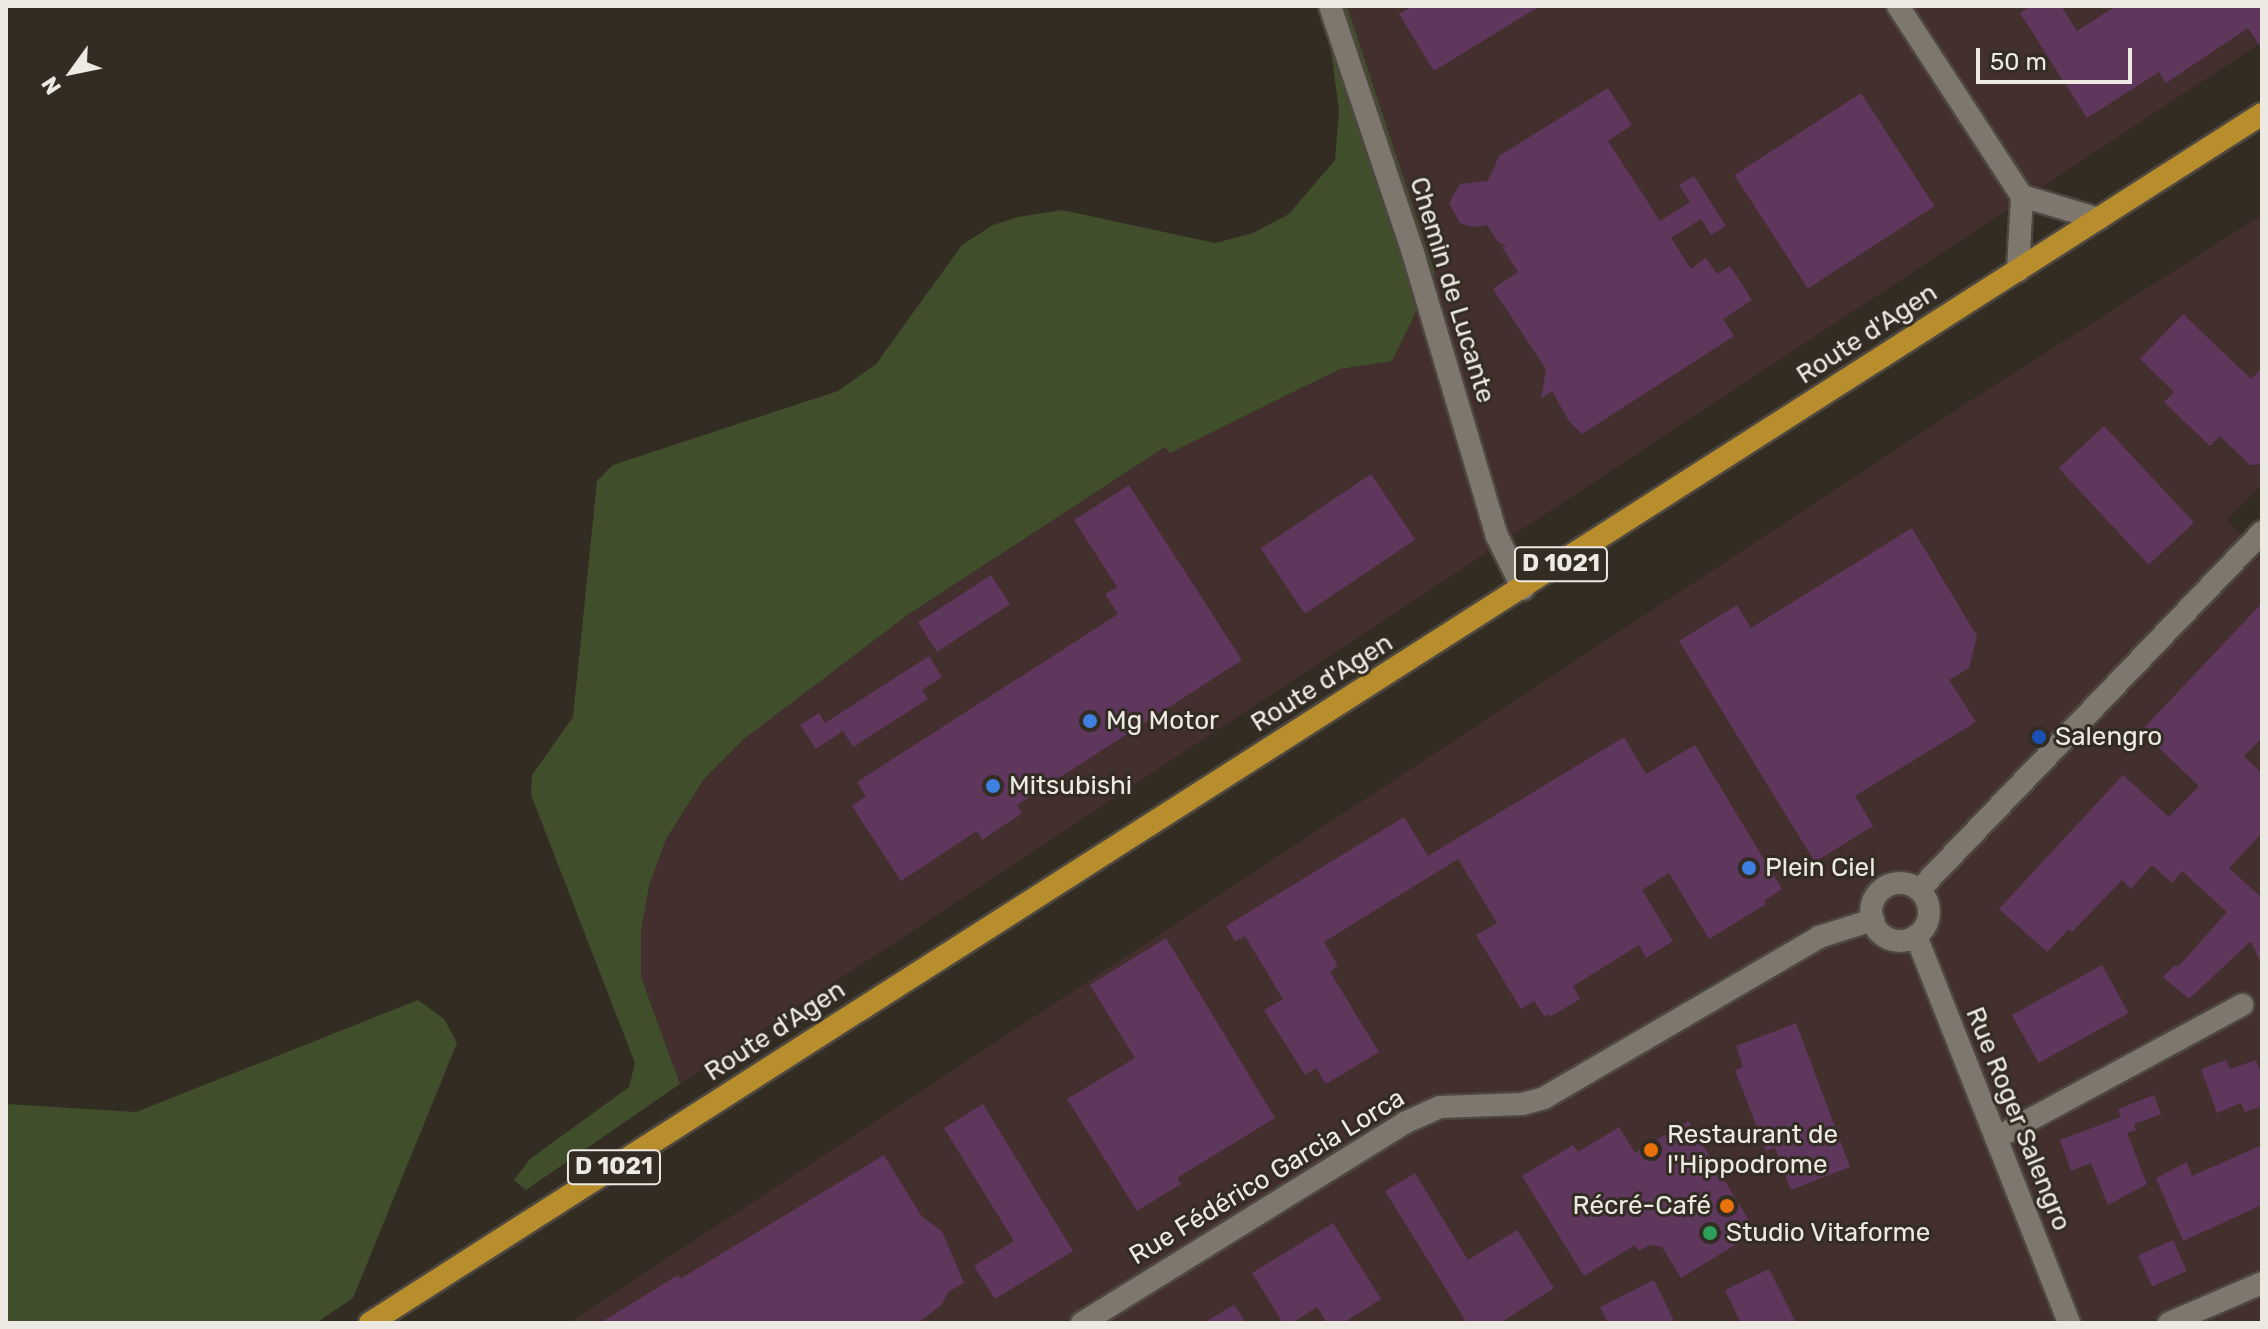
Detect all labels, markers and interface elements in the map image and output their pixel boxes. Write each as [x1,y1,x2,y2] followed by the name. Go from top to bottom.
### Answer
[32,32,112,112] north arrow
[1980,32,2136,82] scale bar
[1990,48,2047,76] text: 50 m
[36,71,67,99] text: N
[1403,173,1501,407] street label: Chemin de Lucante
[1791,277,1943,391] street label: Route d'Agen
[1513,544,1609,584] road number: D 1021
[1245,627,1399,739] street label: Route d'Agen
[1106,705,1219,737] place label: Mg Motor
[1081,712,1099,730] marker: Mg Motor
[2055,721,2162,753] place label: Salengro
[2030,728,2048,746] marker: Salengro
[1009,770,1132,802] place label: Mitsubishi
[984,777,1002,795] marker: Mitsubishi
[1765,852,1875,884] place label: Plein Ciel
[1740,859,1758,877] marker: Plein Ciel
[699,974,851,1088] street label: Route d'Agen
[1959,1002,2077,1236] street label: Rue Roger Salengro
[1124,1082,1410,1272] street label: Rue Fédérico Garcia Lorca
[1667,1119,1838,1180] place label: Restaurant de l'Hippodrome
[1642,1141,1660,1159] marker: Restaurant de l'Hippodrome
[566,1147,662,1187] road number: D 1021
[1573,1190,1711,1222] place label: Récré-Café
[1718,1197,1736,1215] marker: Récré-Café
[1726,1217,1931,1249] place label: Studio Vitaforme
[1701,1224,1719,1242] marker: Studio Vitaforme

